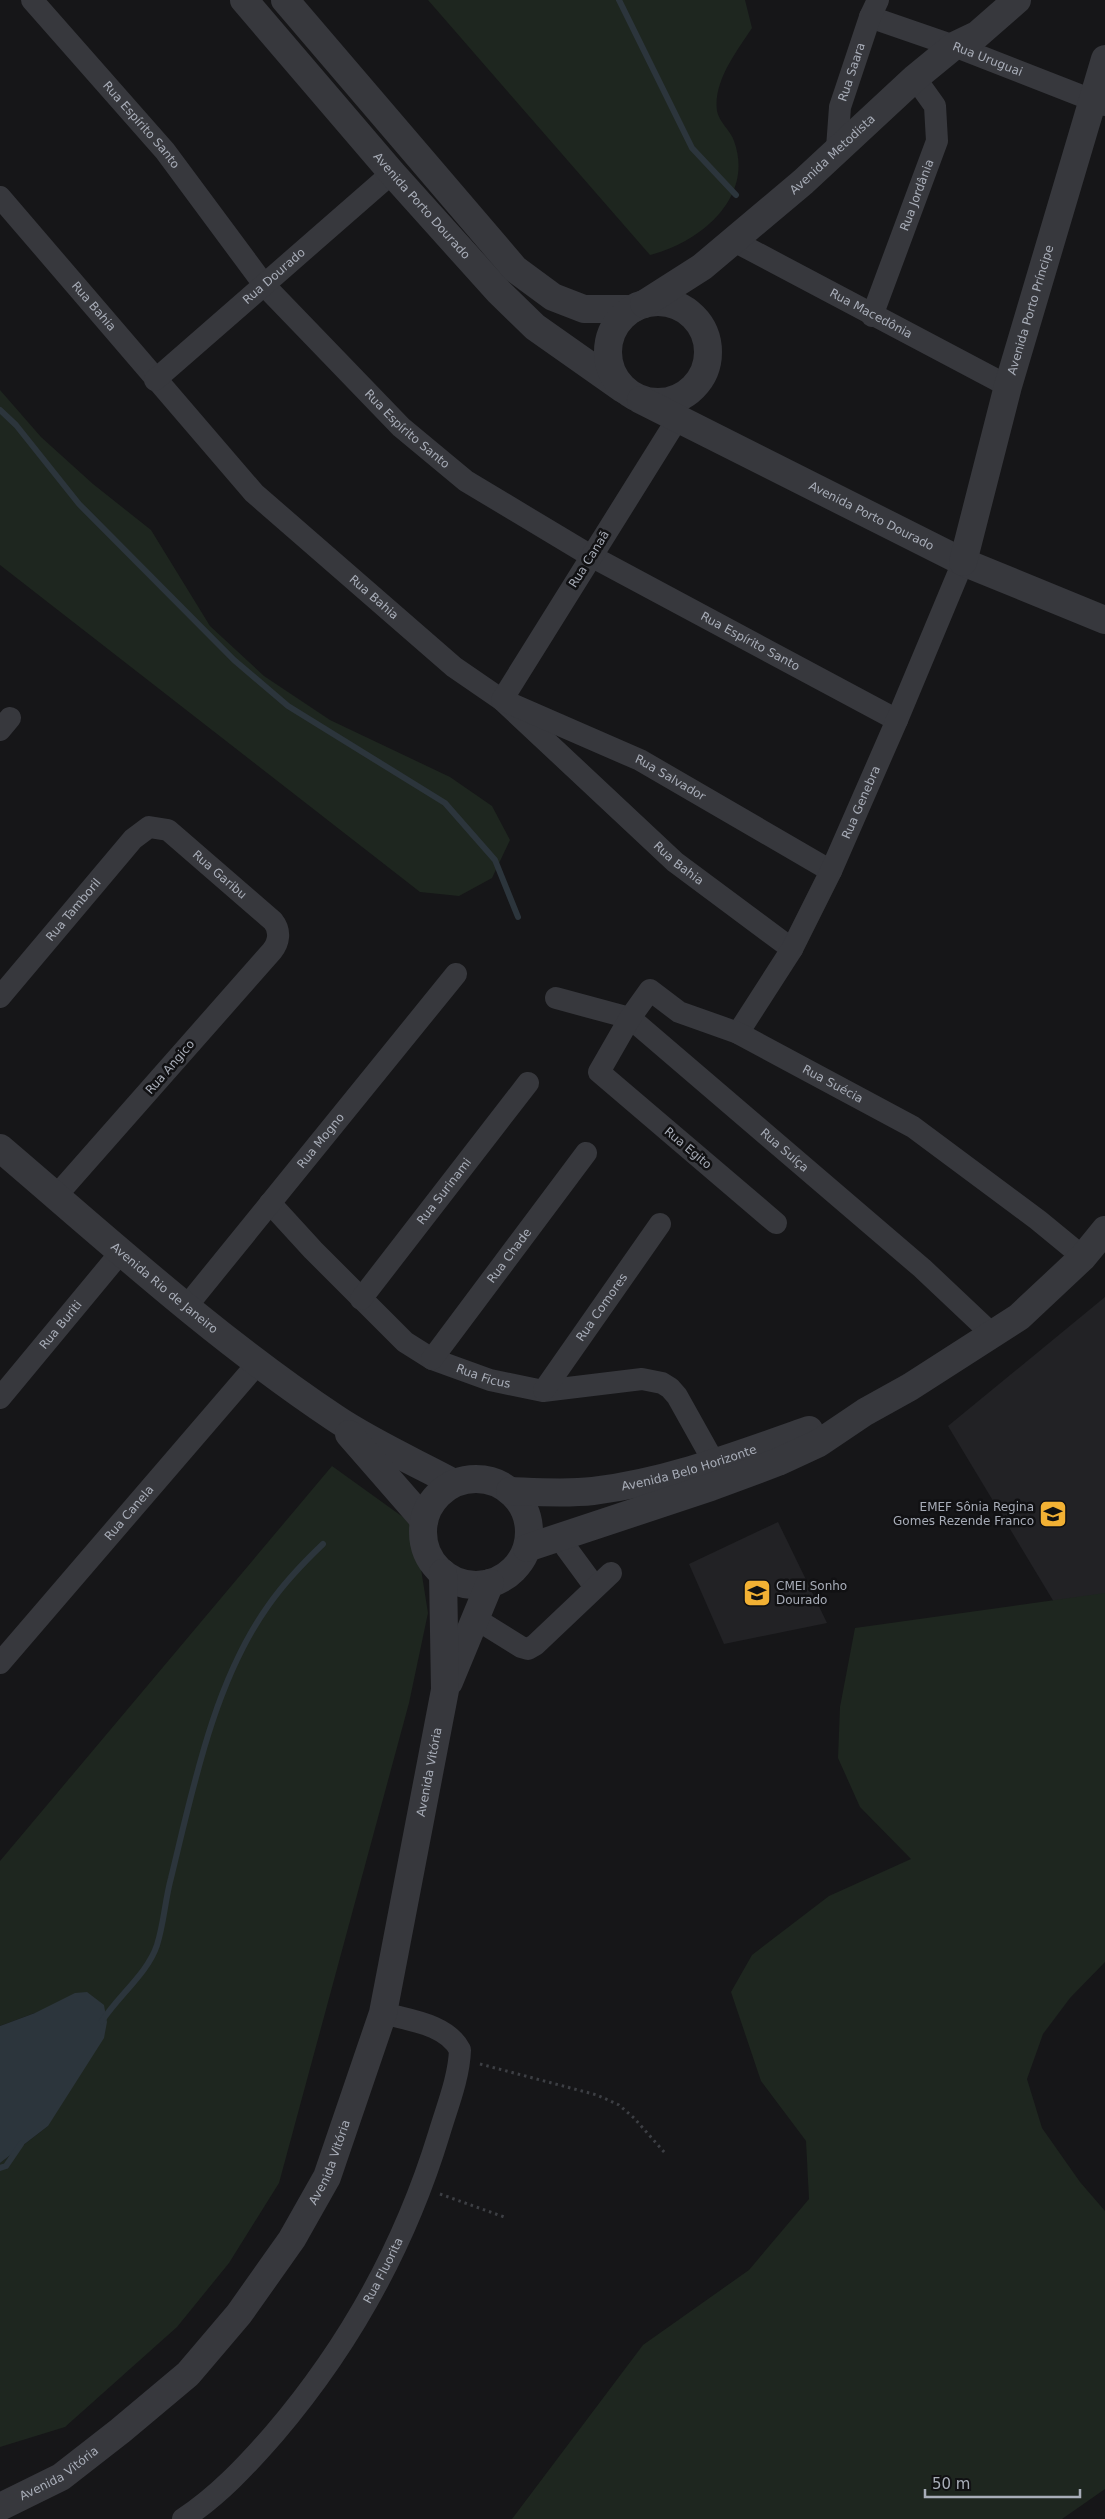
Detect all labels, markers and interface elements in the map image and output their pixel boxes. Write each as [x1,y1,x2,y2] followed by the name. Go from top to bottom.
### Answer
[951,39,1025,79] street label: Rua Uruguai
[835,41,868,103] street label: Rua Saara
[100,79,182,171] street label: Rua Espírito Santo
[787,112,878,197] street label: Avenida Metodista
[371,150,473,262] street label: Avenida Porto Dourado
[897,157,937,233] street label: Rua Jordânia
[1005,243,1056,376] street label: Avenida Porto Príncipe
[240,245,308,307] street label: Rua Dourado
[69,279,119,334] street label: Rua Bahia
[827,286,915,341] street label: Rua Macedônia
[362,387,452,471] street label: Rua Espírito Santo
[807,479,936,553] street label: Avenida Porto Dourado
[566,528,612,590] street label: Rua Canaã
[347,572,401,622] street label: Rua Bahia
[698,609,802,674] street label: Rua Espírito Santo
[633,752,708,804] street label: Rua Salvador
[839,764,883,841] street label: Rua Genebra
[651,839,706,888] street label: Rua Bahia
[190,848,249,902] street label: Rua Garibu
[43,876,104,944] street label: Rua Tamboril
[143,1037,197,1097] street label: Rua Angico
[800,1062,865,1106] street label: Rua Suécia
[294,1110,347,1171] street label: Rua Mogno
[662,1124,714,1172] street label: Rua Egito
[757,1126,811,1175] street label: Rua Suíça
[414,1155,474,1227] street label: Rua Surinami
[484,1225,534,1286] street label: Rua Chade
[108,1240,221,1336] street label: Avenida Rio de Janeiro
[573,1271,630,1344] street label: Rua Comores
[36,1298,85,1352] street label: Rua Buriti
[454,1361,512,1391] street label: Rua Ficus
[620,1442,758,1494] street label: Avenida Belo Horizonte
[102,1483,157,1543] street label: Rua Canela
[1038,1499,1068,1529] school or university icon: EMEF Sônia Regina Gomes Rezende Franco
[893,1500,1034,1528] place label: EMEF Sônia Regina Gomes Rezende Franco
[742,1578,772,1608] school or university icon: CMEI Sonho Dourado
[776,1579,847,1607] place label: CMEI Sonho Dourado
[414,1726,445,1818] street label: Avenida Vitória
[306,2118,353,2207] street label: Avenida Vitória
[360,2235,406,2306] street label: Rua Fluorita
[17,2444,101,2503] street label: Avenida Vitória
[925,2466,1080,2498] scale bar
[932,2475,970,2493] text: 50 m

